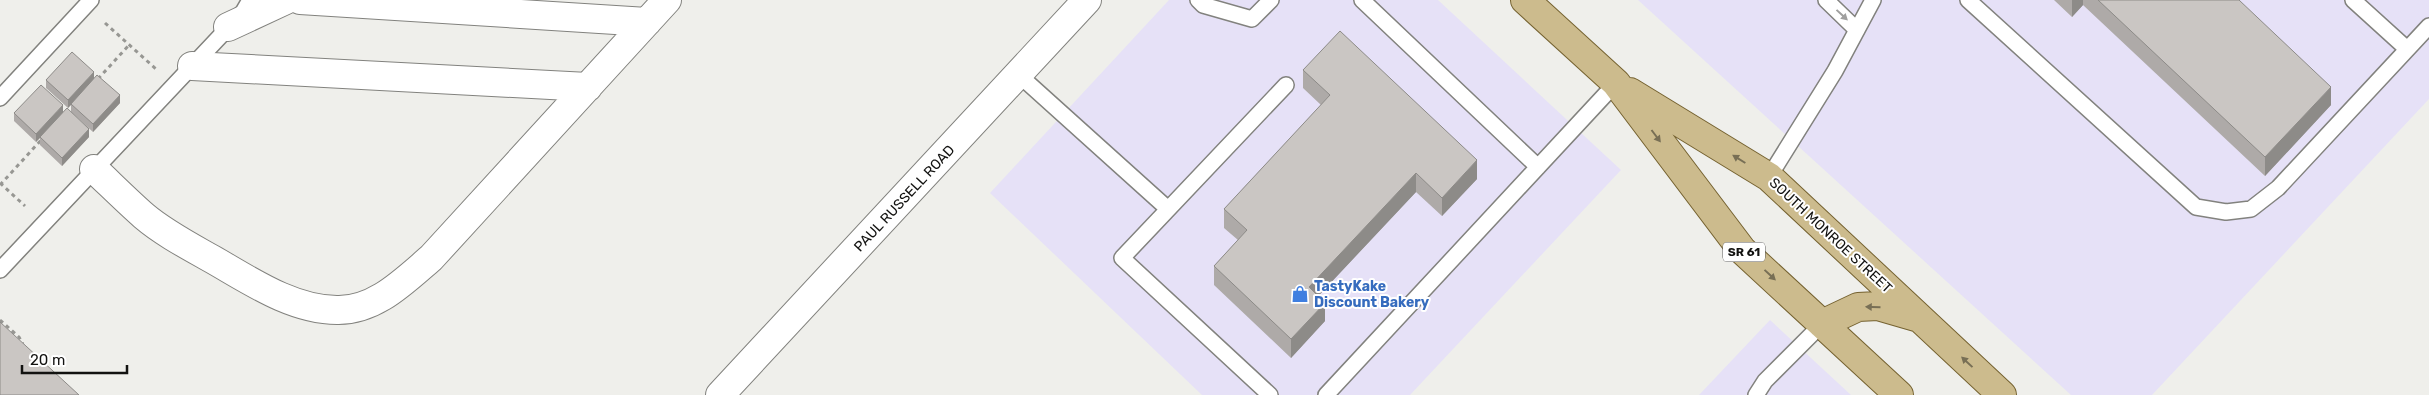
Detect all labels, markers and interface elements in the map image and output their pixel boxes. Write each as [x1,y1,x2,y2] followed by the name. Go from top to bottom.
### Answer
[1835,9,1847,21] one-way arrow
[1651,129,1662,142] one-way arrow
[851,142,958,255] street label: PAUL RUSSELL ROAD
[1733,155,1746,164] one-way arrow
[1766,174,1895,297] street label: SOUTH MONROE STREET
[1723,242,1765,262] road number: SR 61
[1763,269,1775,281] one-way arrow
[1314,278,1430,311] place label: TastyKake Discount Bakery
[1290,284,1310,304] shop icon: TastyKake Discount Bakery
[1865,303,1881,311] one-way arrow
[22,342,128,374] scale bar
[30,351,65,369] text: 20 m
[1961,356,1973,368] one-way arrow

